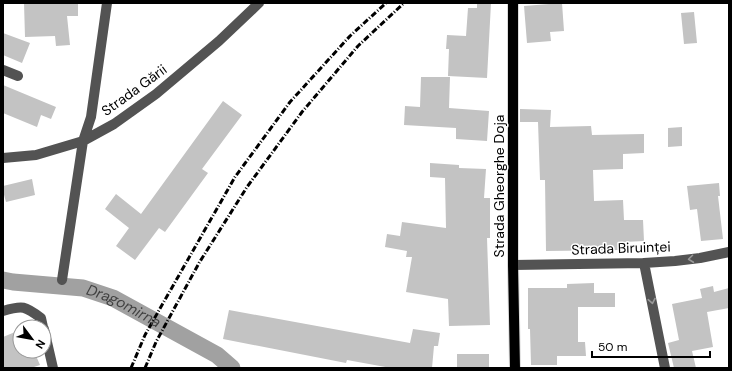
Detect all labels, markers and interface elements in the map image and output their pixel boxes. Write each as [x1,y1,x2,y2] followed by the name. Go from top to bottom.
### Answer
[98,60,170,120] street label: Strada Gării
[490,115,508,257] street label: Strada Gheorghe Doja
[571,237,671,259] street label: Strada Biruinței
[688,254,694,263] one-way arrow
[84,280,164,332] water label: Dragomirna
[647,298,655,304] one-way arrow
[12,319,52,359] north arrow
[592,333,710,359] scale bar
[32,337,49,351] text: N
[598,339,627,355] text: 50 m

